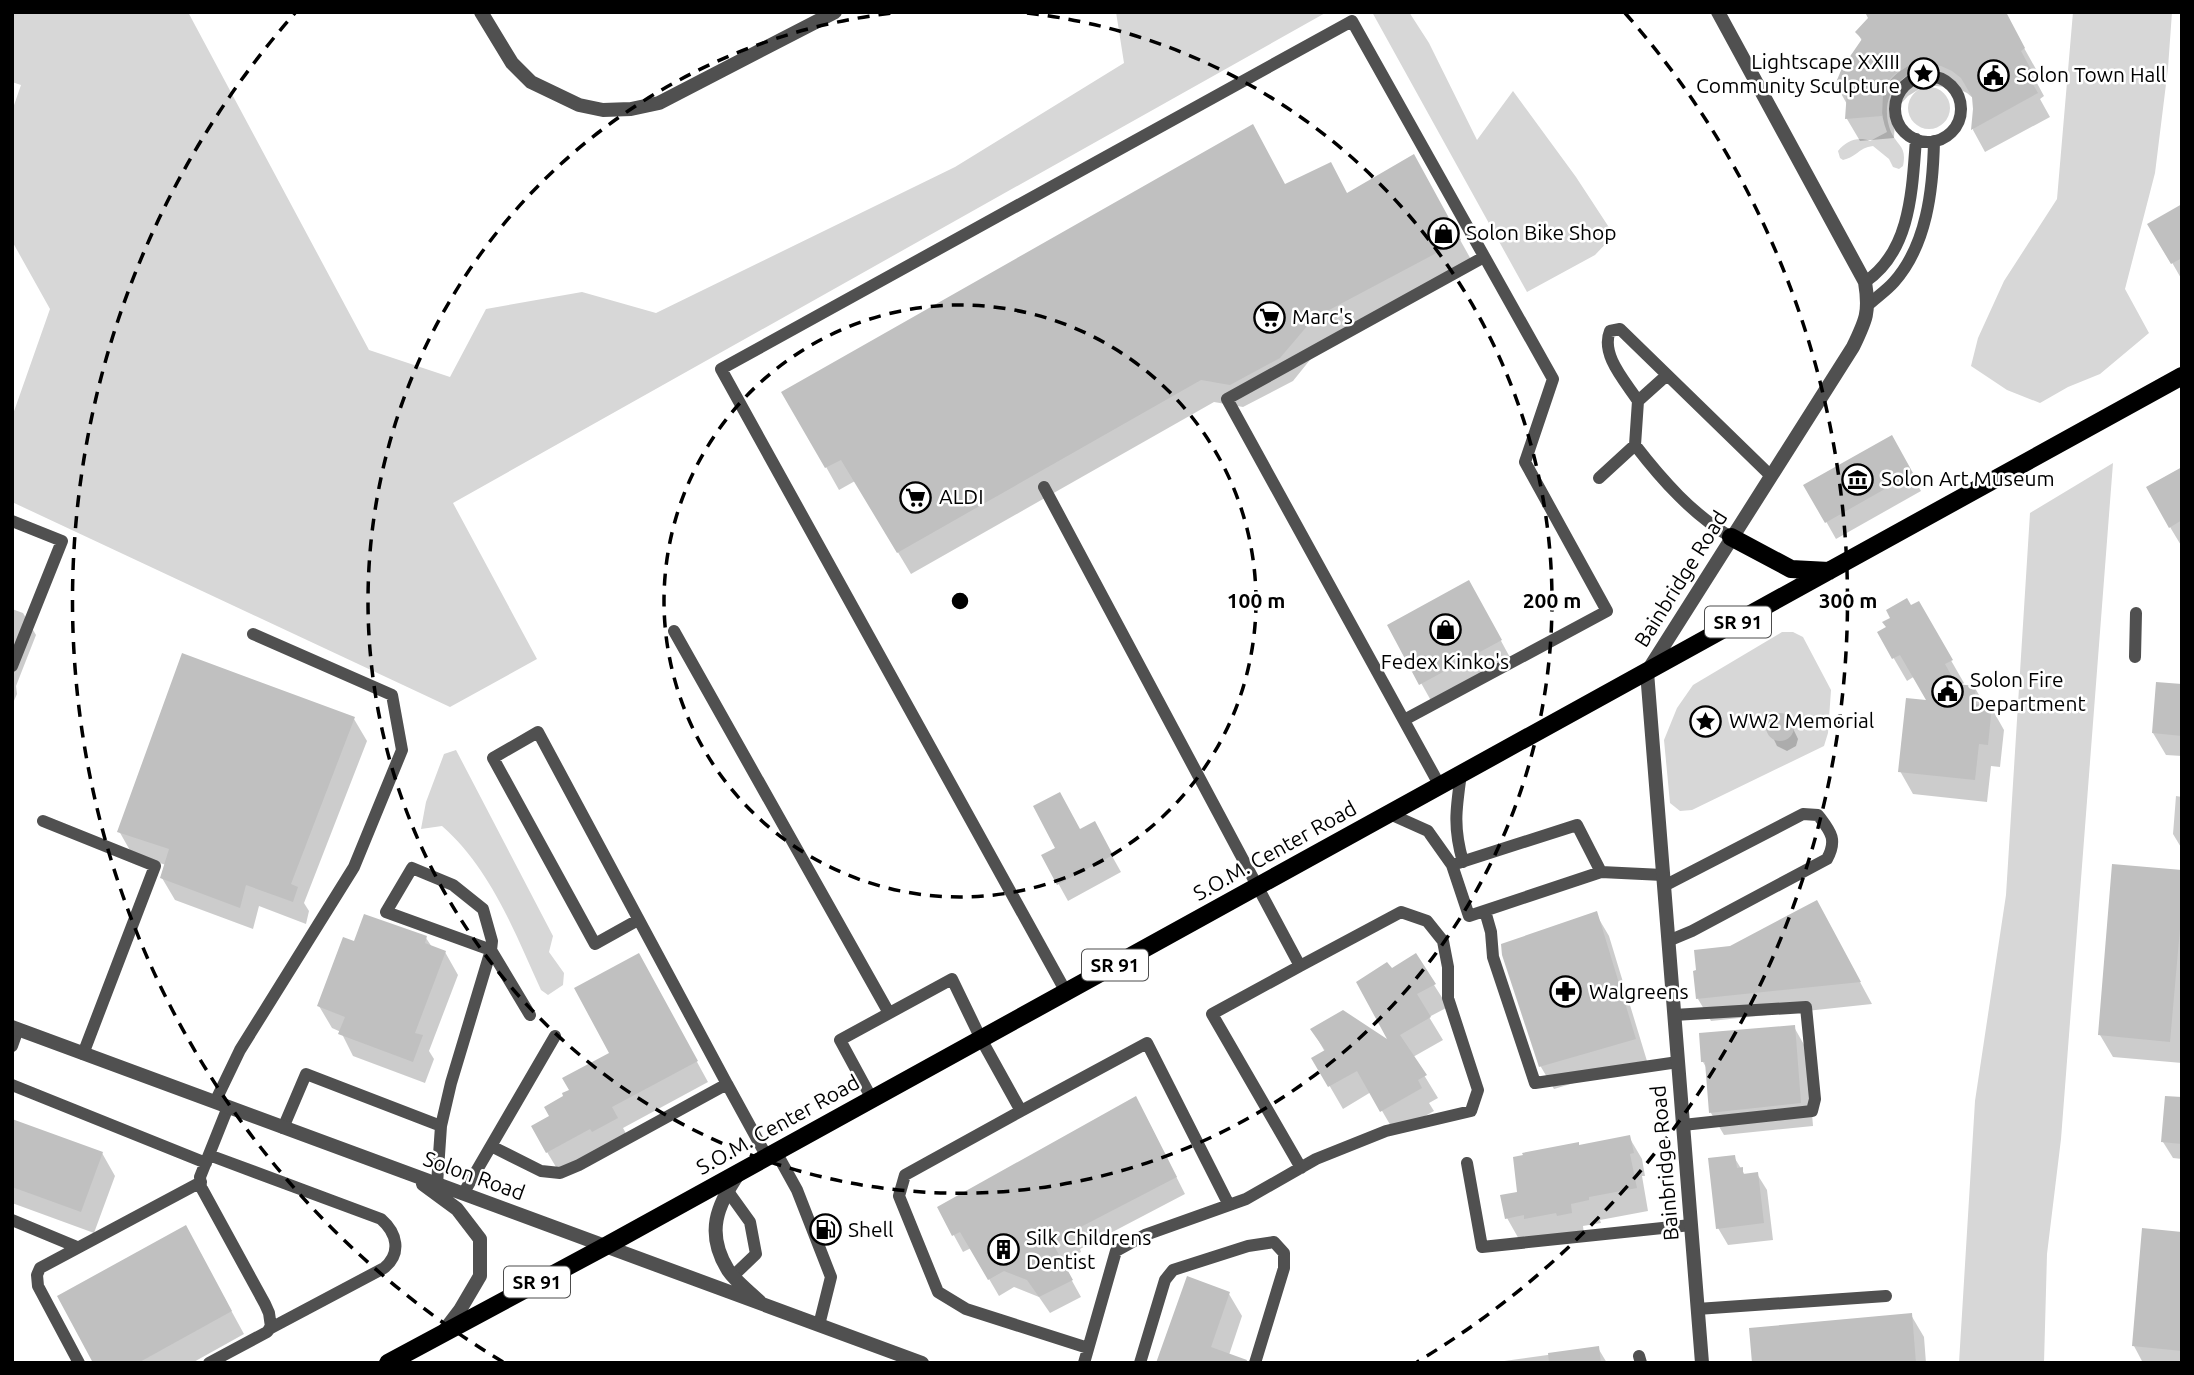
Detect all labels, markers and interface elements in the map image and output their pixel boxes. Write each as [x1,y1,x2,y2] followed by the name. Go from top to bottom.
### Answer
[1696,49,1900,97] place label: Lightscape XXIII Community Sculpture
[1906,57,1940,91] place icon: Lightscape XXIII Community Sculpture
[1976,58,2010,92] public building icon: Solon Town Hall
[2016,62,2166,86] place label: Solon Town Hall
[1426,216,1460,250] shop icon: Solon Bike Shop
[1466,220,1617,244] place label: Solon Bike Shop
[1252,300,1286,334] supermarket icon: Marc's
[1292,304,1353,328] place label: Marc's
[1841,462,1875,496] museum icon: Solon Art Museum
[1881,466,2055,490] place label: Solon Art Museum
[899,480,933,514] supermarket icon: ALDI
[939,484,984,508] place label: ALDI
[1629,506,1732,651] street label: Bainbridge Road
[1227,588,1285,612] text: 100 m
[1523,588,1581,612] text: 200 m
[1819,588,1877,612] text: 300 m
[948,589,972,613] centre of rings
[1705,607,1771,638] road number: SR 91
[1428,613,1462,647] shop icon: Fedex Kinko's
[1381,649,1509,673] place label: Fedex Kinko's
[1970,667,2086,715] place label: Solon Fire Department
[1930,675,1964,709] public building icon: Solon Fire Department
[1689,704,1723,738] place icon: WW2 Memorial
[1729,708,1874,732] place label: WW2 Memorial
[1189,795,1360,905] street label: S.O.M. Center Road
[1082,950,1148,981] road number: SR 91
[1549,975,1583,1009] pharmacy icon: Walgreens
[1589,979,1689,1003] place label: Walgreens
[692,1069,863,1179] street label: S.O.M. Center Road
[1645,1084,1683,1242] street label: Bainbridge Road
[420,1146,528,1205] street label: Solon Road
[808,1213,842,1247] fuel station icon: Shell
[848,1217,894,1241] place label: Shell
[1026,1225,1151,1273] place label: Silk Childrens Dentist
[986,1233,1020,1267] building icon: Silk Childrens Dentist
[504,1266,570,1298] road number: SR 91

